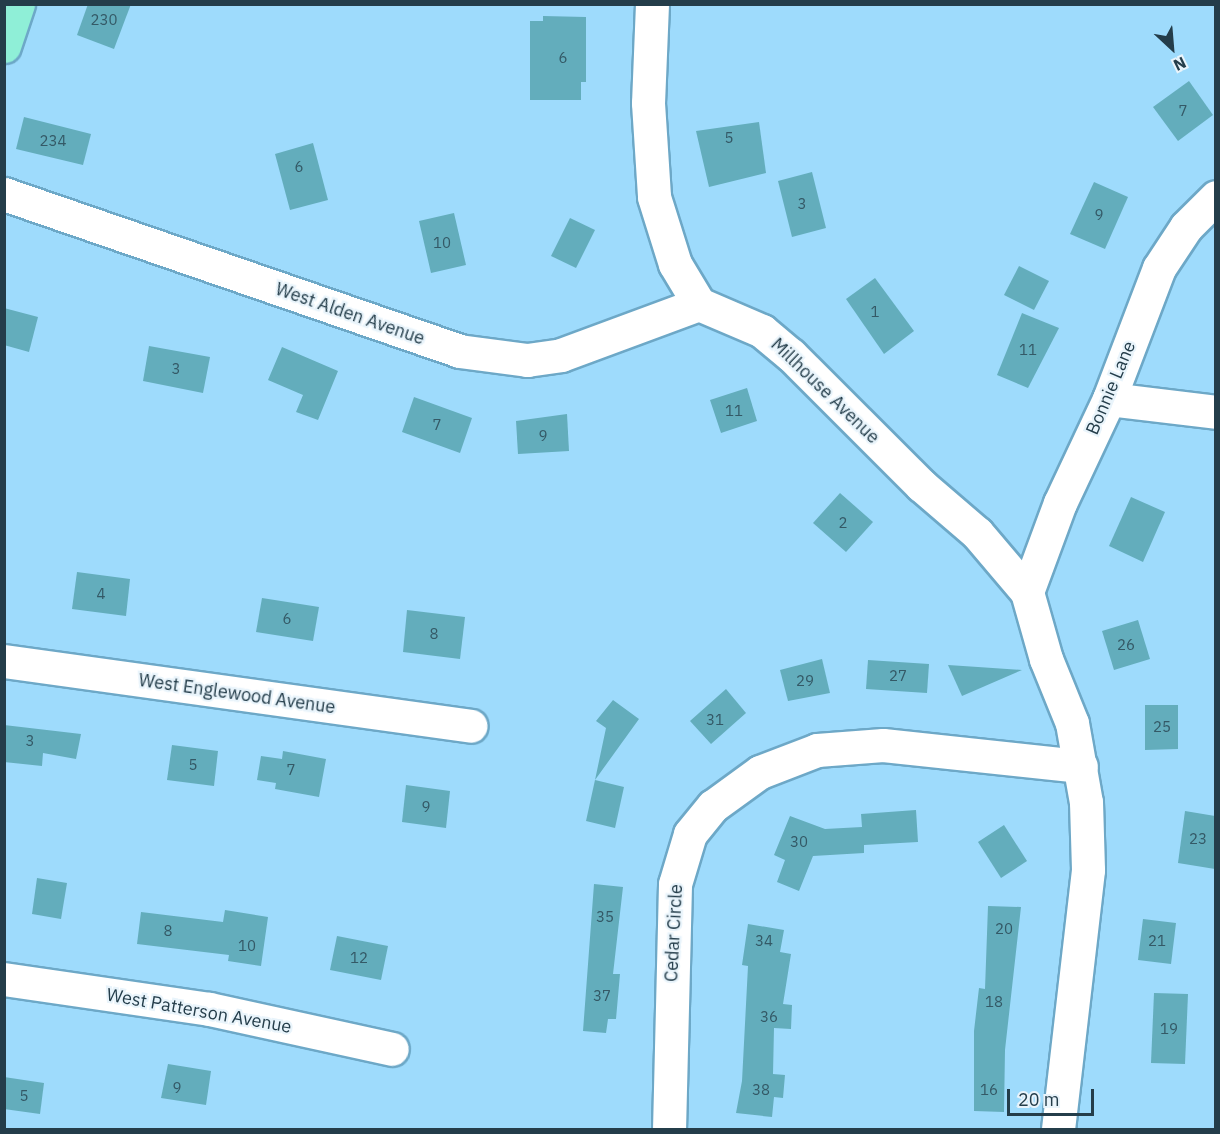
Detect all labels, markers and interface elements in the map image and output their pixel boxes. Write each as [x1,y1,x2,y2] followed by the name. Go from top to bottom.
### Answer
[91,11,117,29] house number: 230
[1142,18,1202,78] north arrow
[559,49,567,67] house number: 6
[1170,53,1189,76] text: N
[1179,102,1187,120] house number: 7
[725,129,733,147] house number: 5
[40,132,66,150] house number: 234
[295,158,303,176] house number: 6
[798,195,806,213] house number: 3
[1095,206,1103,224] house number: 9
[433,234,451,252] house number: 10
[273,278,427,350] street label: West Alden Avenue
[871,303,879,321] house number: 1
[766,334,884,448] street label: Millhouse Avenue
[1082,338,1140,438] street label: Bonnie Lane
[1019,341,1037,359] house number: 11
[172,360,180,378] house number: 3
[725,402,743,420] house number: 11
[433,416,441,434] house number: 7
[539,427,547,445] house number: 9
[839,514,847,532] house number: 2
[97,585,105,603] house number: 4
[283,610,291,628] house number: 6
[430,625,438,643] house number: 8
[1117,636,1135,654] house number: 26
[889,667,907,685] house number: 27
[137,669,337,719] street label: West Englewood Avenue
[796,672,814,690] house number: 29
[706,711,724,729] house number: 31
[1153,718,1171,736] house number: 25
[26,732,34,750] house number: 3
[189,756,197,774] house number: 5
[287,761,295,779] house number: 7
[422,798,430,816] house number: 9
[1189,830,1207,848] house number: 23
[790,833,808,851] house number: 30
[661,884,687,982] street label: Cedar Circle
[596,908,614,926] house number: 35
[995,920,1013,938] house number: 20
[164,922,172,940] house number: 8
[755,932,773,950] house number: 34
[1148,932,1166,950] house number: 21
[238,937,256,955] house number: 10
[350,949,368,967] house number: 12
[105,984,293,1038] street label: West Patterson Avenue
[593,987,611,1005] house number: 37
[985,993,1003,1011] house number: 18
[760,1008,778,1026] house number: 36
[1160,1020,1178,1038] house number: 19
[1010,1077,1097,1115] scale bar
[173,1079,181,1097] house number: 9
[752,1081,770,1099] house number: 38
[980,1081,998,1099] house number: 16
[20,1087,28,1105] house number: 5
[1018,1088,1060,1111] text: 20 m

